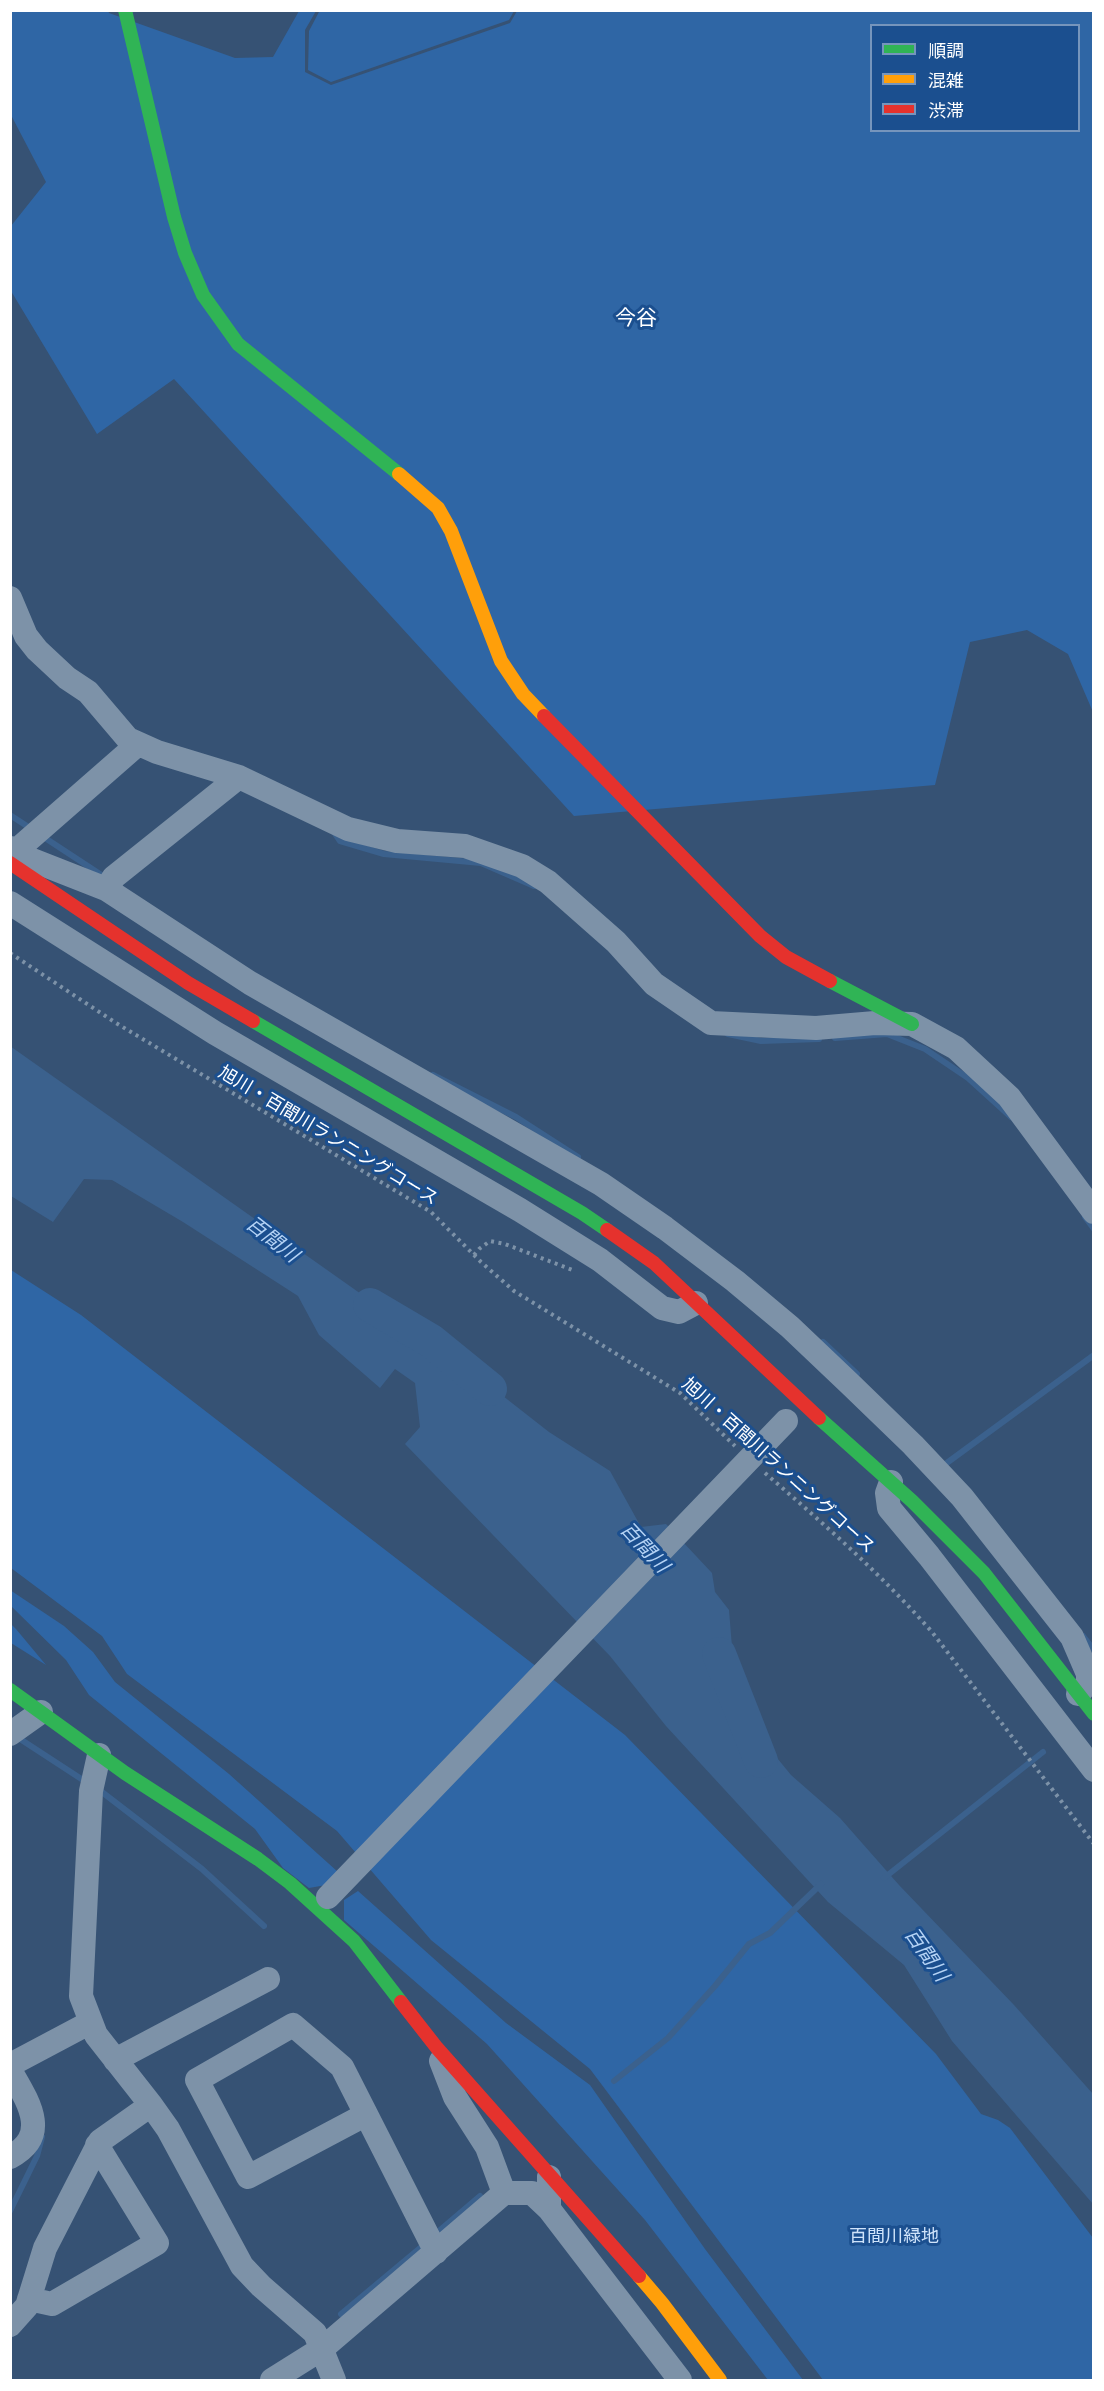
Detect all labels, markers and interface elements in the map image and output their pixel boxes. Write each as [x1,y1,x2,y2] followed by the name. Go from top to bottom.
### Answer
[870,24,1080,132] legend
[928,38,964,62] text: 順調
[928,68,964,92] text: 混雑
[928,98,964,122] text: 渋滞
[615,306,657,332] district label: 今谷
[214,1062,442,1210] street label: 旭川・百間川ランニングコース
[241,1212,303,1268] water label: 百間川
[677,1374,879,1558] street label: 旭川・百間川ランニングコース
[615,1518,673,1578] water label: 百間川
[899,1924,953,1986] water label: 百間川
[849,2226,939,2248] park label: 百間川緑地

